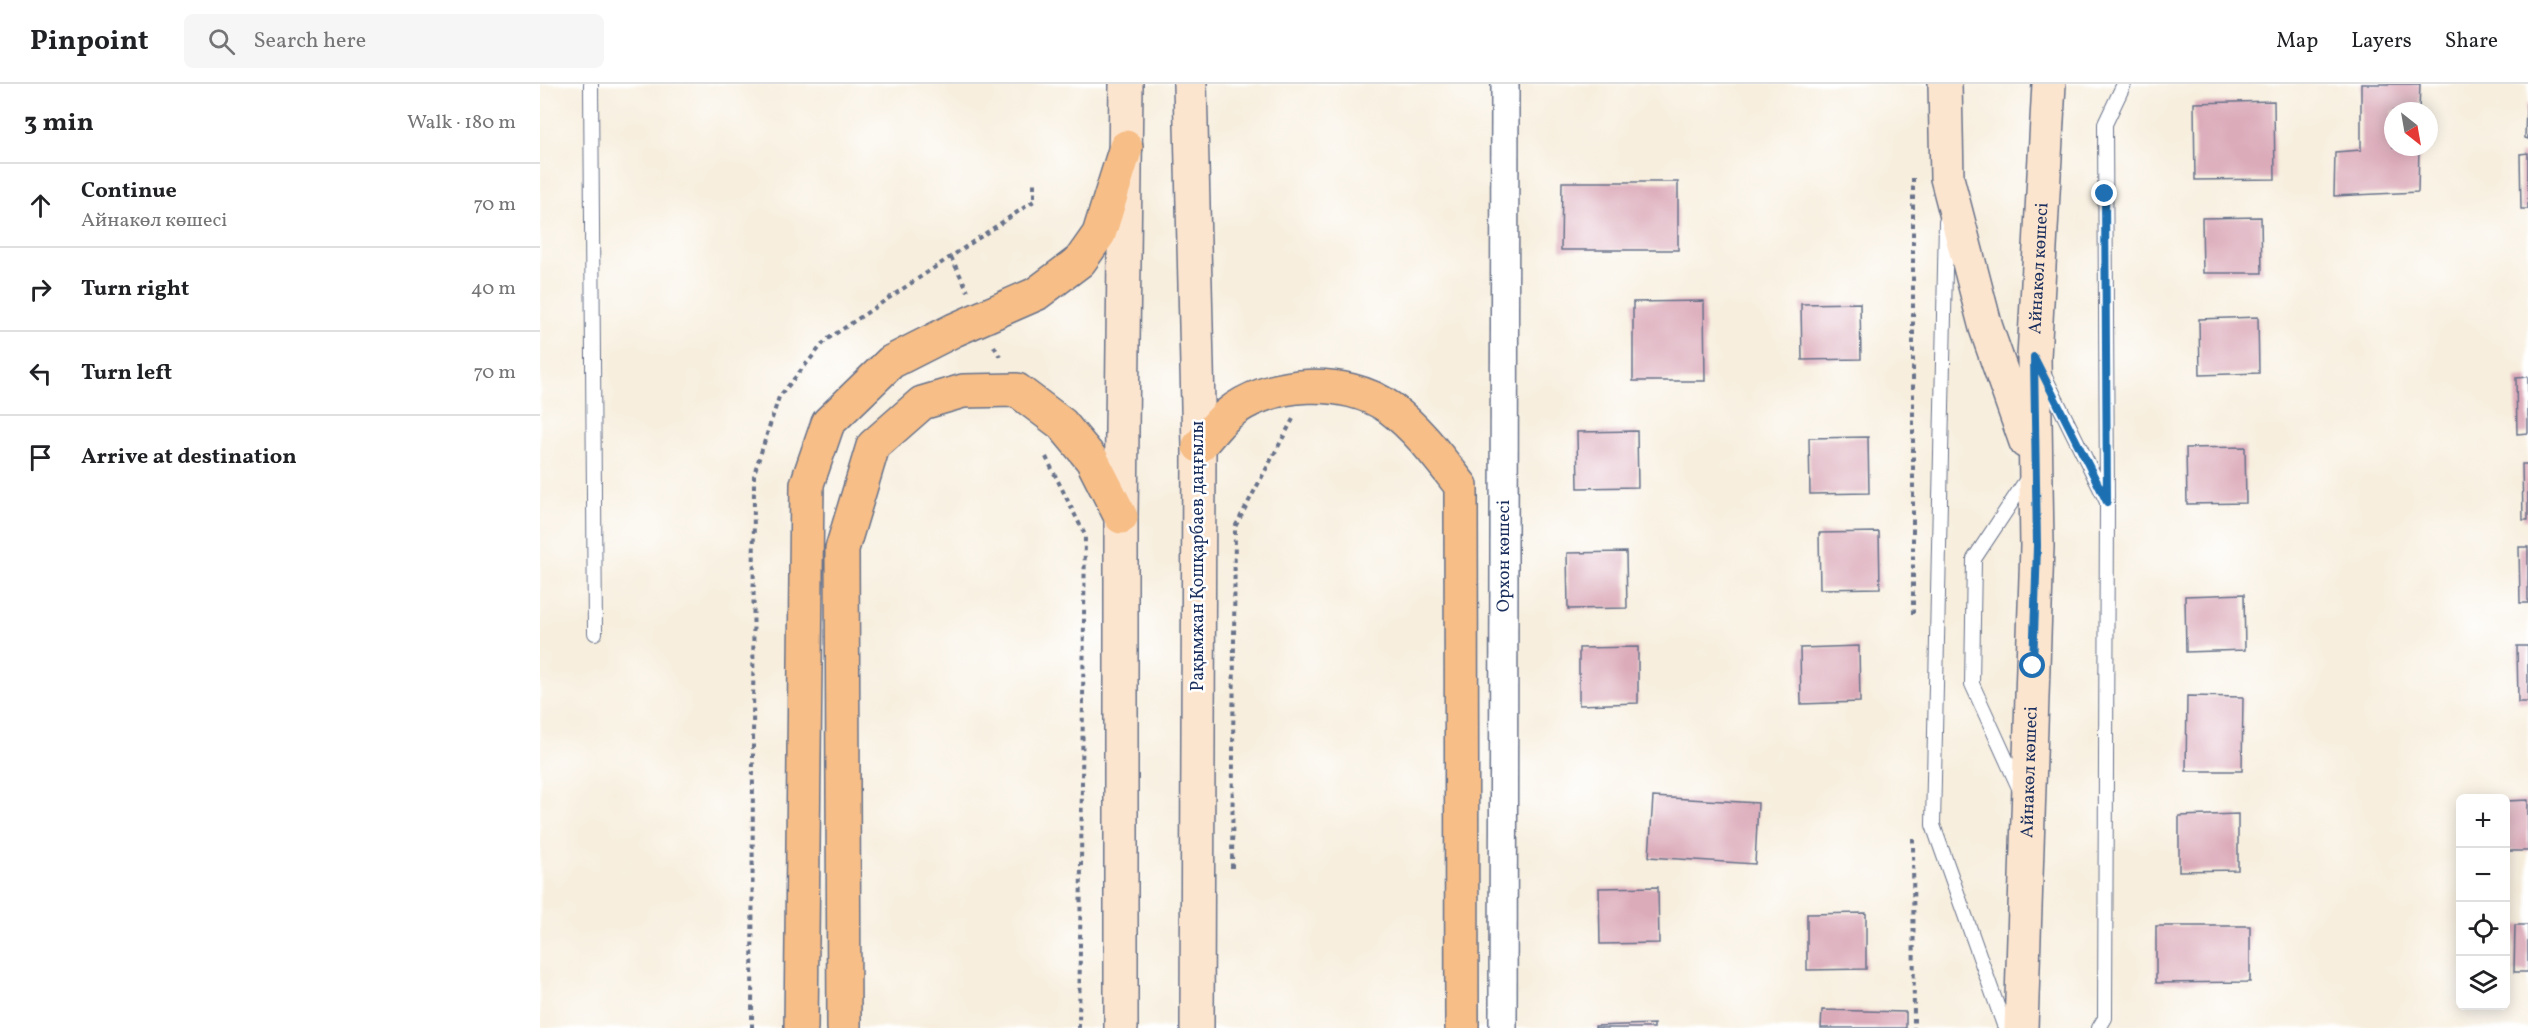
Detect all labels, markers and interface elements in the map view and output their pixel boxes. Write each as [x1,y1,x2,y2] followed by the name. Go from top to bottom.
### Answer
[184,14,604,68] search box
[30,22,148,61] text: Pinpoint
[205,25,238,58] icon: search
[253,26,366,57] text: Search here
[2276,27,2318,56] text: Map
[2351,27,2412,56] text: Layers
[2445,27,2498,56] text: Share
[2384,102,2438,156] north arrow
[24,105,94,141] text: 3 min
[407,109,516,137] text: Walk · 180 m
[81,176,177,207] text: Continue
[2091,180,2117,206] route end
[24,189,57,222] icon: ahead
[473,191,516,219] text: 70 m
[2023,202,2055,335] street label: Айнакөл көшесі
[81,207,227,235] text: Айнакөл көшесі
[24,273,57,306] icon: right
[81,274,189,305] text: Turn right
[471,275,516,303] text: 40 m
[24,357,57,390] icon: left
[81,358,172,389] text: Turn left
[473,359,516,387] text: 70 m
[1186,420,1211,691] street label: Рақымжан Қошқарбаев даңғылы
[24,441,57,474] icon: arrive
[81,442,297,473] text: Arrive at destination
[1491,500,1517,612] street label: Орхон көшесі
[2019,652,2045,678] route start
[2015,706,2044,838] street label: Айнакөл көшесі
[2456,794,2510,1010] map controls
[2456,794,2510,848] button: +
[2456,848,2510,902] button: −
[2456,902,2510,956] button: locate
[2456,956,2510,1010] button: layers

